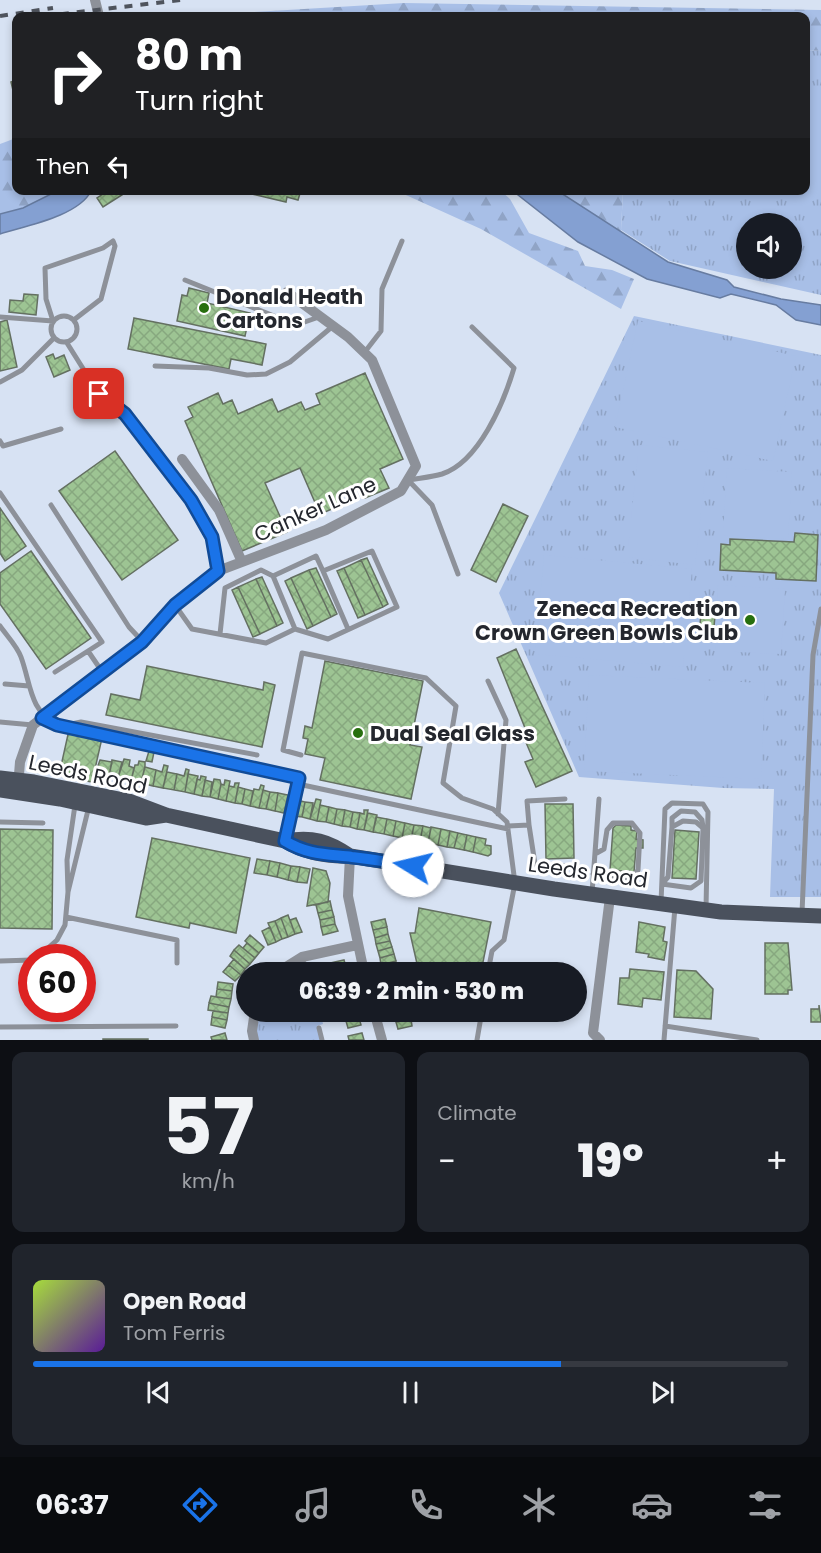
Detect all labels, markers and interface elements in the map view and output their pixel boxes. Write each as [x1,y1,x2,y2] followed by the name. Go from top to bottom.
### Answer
[135,26,243,85] text: 80 m
[36,36,114,114] icon: right
[135,82,264,119] text: Turn right
[102,150,135,183] icon: left
[36,151,90,182] text: Then
[736,213,802,279] map controls
[736,213,802,279] button: sound
[216,282,363,335] place label: Donald Heath Cartons
[197,301,211,315] marker: Donald Heath Cartons
[73,368,124,419] pin
[82,377,115,410] icon: arrive
[249,469,381,549] street label: Canker Lane
[475,594,738,647] place label: Zeneca Recreation Crown Green Bowls Club
[743,613,757,627] marker: Zeneca Recreation Crown Green Bowls Club
[370,719,535,748] place label: Dual Seal Glass
[351,726,365,740] marker: Dual Seal Glass
[26,747,150,801] street label: Leeds Road
[381,834,445,898] position arrow
[526,849,650,895] street label: Leeds Road
[18,944,96,1022] speed limit sign: 60
[299,976,524,1007] text: 06:39 · 2 min · 530 m
[162,1072,254,1181] text: 57
[438,1099,517,1127] text: Climate
[577,1130,644,1193] text: 19°
[438,1138,456,1185] text: −
[765,1138,788,1185] text: +
[182,1167,235,1195] text: km/h
[123,1286,247,1317] text: Open Road
[123,1319,225,1347] text: Tom Ferris
[142,1376,175,1409] icon: previous
[394,1376,427,1409] icon: pause
[646,1376,679,1409] icon: next
[179,1484,221,1526] icon: directions
[292,1484,334,1526] icon: music
[405,1484,447,1526] icon: phone
[518,1484,560,1526] icon: climate
[631,1484,673,1526] icon: car
[744,1484,786,1526] icon: filters
[35,1486,109,1523] text: 06:37

